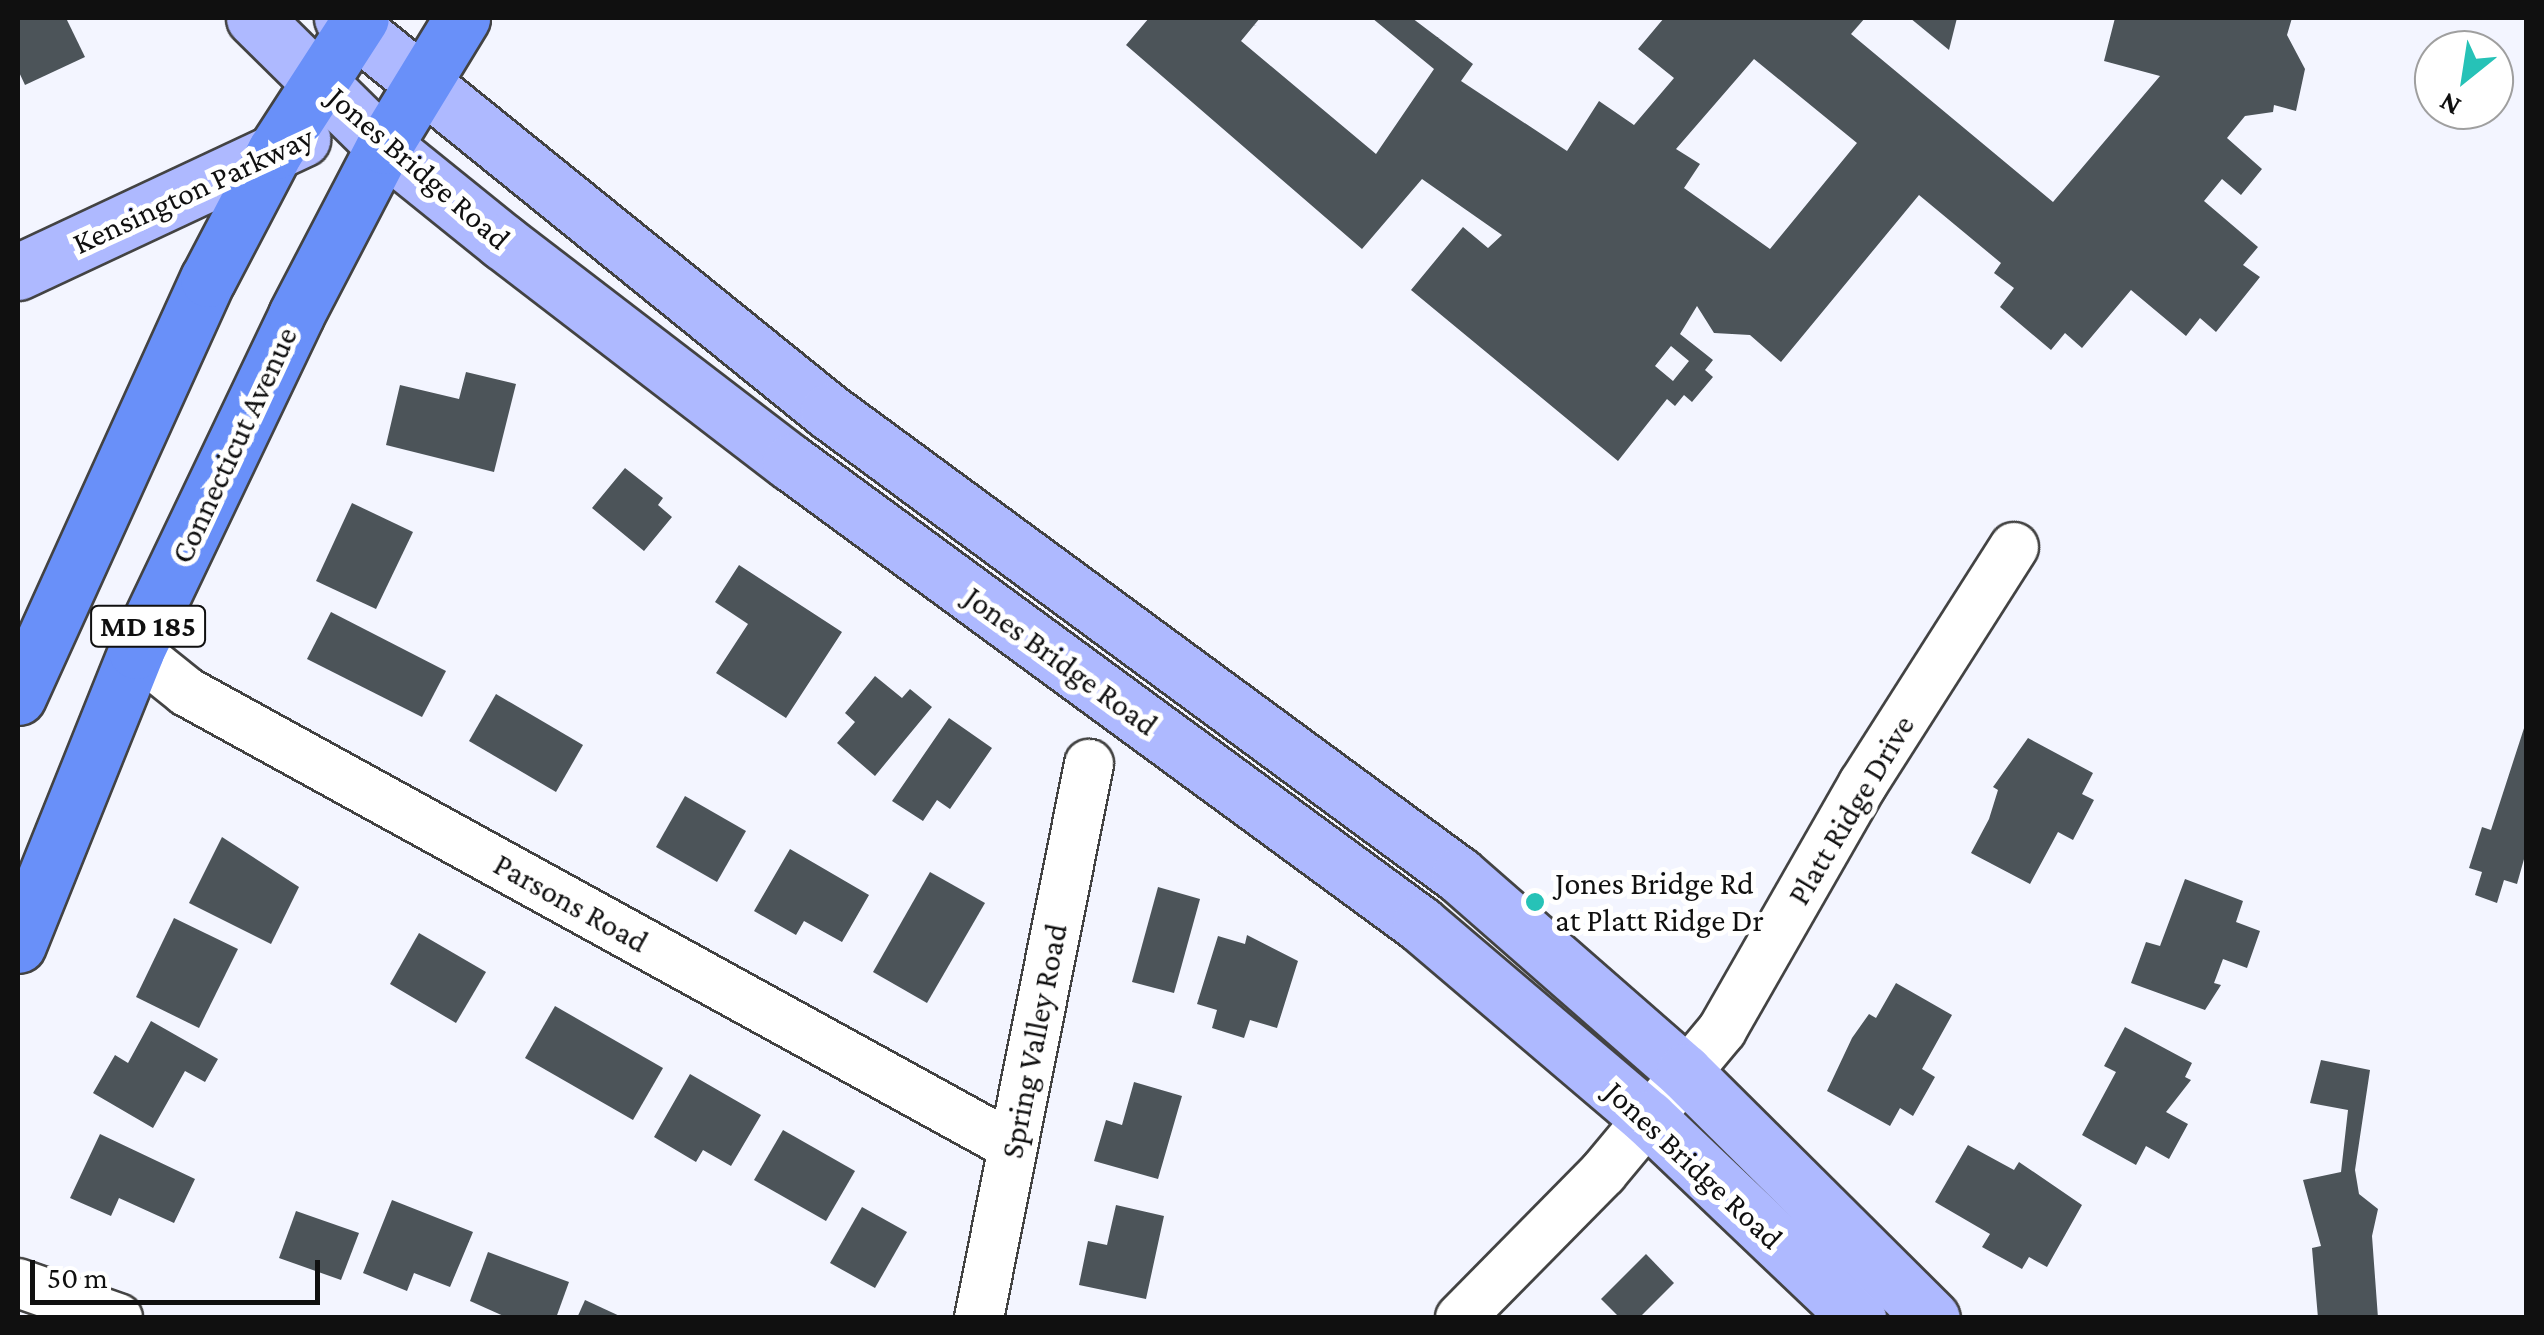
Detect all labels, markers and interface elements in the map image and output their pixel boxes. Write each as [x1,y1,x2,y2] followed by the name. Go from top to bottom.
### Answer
[2414,30,2514,130] north arrow
[320,78,518,258] street label: Jones Bridge Road
[2434,86,2466,123] text: N
[66,117,320,263] street label: Kensington Parkway
[162,321,306,569] street label: Connecticut Avenue
[957,578,1165,744] street label: Jones Bridge Road
[88,601,208,651] road number: MD 185
[1779,708,1923,912] street label: Platt Ridge Drive
[487,845,655,961] street label: Parsons Road
[1555,865,1764,940] place label: Jones Bridge Rd at Platt Ridge Dr
[1524,891,1546,913] marker: Jones Bridge Rd at Platt Ridge Dr
[992,920,1076,1162] street label: Spring Valley Road
[1597,1073,1791,1257] street label: Jones Bridge Road
[35,1240,325,1302] scale bar
[47,1261,108,1294] text: 50 m

